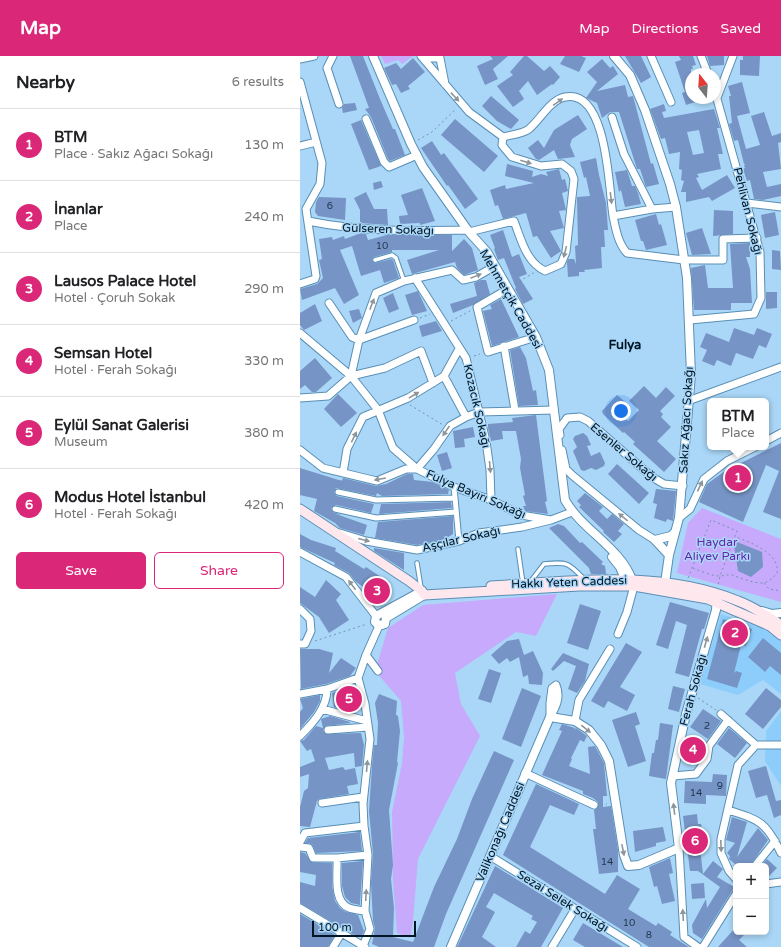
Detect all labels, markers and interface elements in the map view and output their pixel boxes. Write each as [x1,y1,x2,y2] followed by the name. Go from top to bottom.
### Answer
[20,17,61,39] text: Map
[579,20,610,37] text: Map
[632,20,699,37] text: Directions
[721,20,761,37] text: Saved
[685,68,721,104] north arrow
[16,72,75,93] text: Nearby
[232,74,284,90] text: 6 results
[451,92,460,102] one-way arrow
[552,98,563,106] one-way arrow
[54,128,87,146] text: BTM
[25,137,33,153] text: 1
[244,137,284,153] text: 130 m
[54,146,213,162] text: Place · Sakız Ağacı Sokağı
[521,159,533,165] one-way arrow
[730,166,766,256] street label: Pehlivan Sokağı
[608,192,614,204] one-way arrow
[54,200,103,218] text: İnanlar
[327,200,333,212] house number: 6
[25,209,33,225] text: 2
[244,209,284,225] text: 240 m
[54,218,87,234] text: Place
[342,220,434,238] street label: Gülseren Sokağı
[376,240,388,252] house number: 10
[562,246,568,258] one-way arrow
[477,247,545,351] street label: Mehmetçik Caddesi
[54,272,196,290] text: Lausos Palace Hotel
[471,272,483,278] one-way arrow
[25,281,33,297] text: 3
[244,281,284,297] text: 290 m
[54,290,175,306] text: Hotel · Çoruh Sokak
[370,297,376,309] one-way arrow
[609,337,641,353] district label: Fulya
[54,344,152,362] text: Semsan Hotel
[25,353,33,369] text: 4
[244,353,284,369] text: 330 m
[54,362,177,378] text: Hotel · Ferah Sokağı
[461,363,493,449] street label: Kozacık Sokağı
[676,366,696,474] street label: Sakız Ağacı Sokağı
[408,391,420,398] one-way arrow
[707,398,769,450] popup
[611,401,631,421] your location
[721,407,755,425] text: BTM
[54,416,189,434] text: Eylül Sanat Galerisi
[588,420,660,484] street label: Esenler Sokağı
[25,425,33,441] text: 5
[244,425,284,441] text: 380 m
[721,425,755,441] text: Place
[443,426,450,437] one-way arrow
[350,431,357,443] one-way arrow
[54,434,108,450] text: Museum
[486,461,493,473] one-way arrow
[725,463,751,493] pin: 1
[424,467,528,521] street label: Fulya Bayırı Sokağı
[374,476,387,482] one-way arrow
[698,480,704,492] one-way arrow
[54,488,206,506] text: Modus Hotel İstanbul
[25,497,33,513] text: 6
[244,497,284,513] text: 420 m
[54,506,177,522] text: Hotel · Ferah Sokağı
[618,513,629,522] one-way arrow
[420,523,502,555] street label: Aşçılar Sokağı
[684,535,750,563] park label: Haydar Aliyev Parkı
[358,538,370,544] one-way arrow
[16,552,146,589] button: Save
[154,552,284,589] button: Share
[511,573,627,591] street label: Hakkı Yeten Caddesi
[364,576,390,606] pin: 3
[348,580,356,591] one-way arrow
[722,618,748,648] pin: 2
[703,636,709,648] one-way arrow
[677,653,709,727] street label: Ferah Sokağı
[336,684,362,714] pin: 5
[704,720,710,732] house number: 2
[581,725,592,733] one-way arrow
[680,735,706,765] pin: 4
[364,760,371,772] one-way arrow
[473,780,527,884] street label: Valikonağı Caddesi
[717,780,723,792] house number: 9
[690,787,702,799] house number: 14
[671,803,677,815] one-way arrow
[682,826,708,856] pin: 6
[718,840,724,853] one-way arrow
[621,844,627,856] one-way arrow
[601,856,613,868] house number: 14
[733,863,769,935] map controls
[733,863,769,899] button: +
[515,867,611,935] street label: Sezai Selek Sokağı
[363,888,369,901] one-way arrow
[733,899,769,935] button: −
[679,909,686,921] one-way arrow
[623,917,635,929] house number: 10
[312,919,416,938] scale bar
[318,921,352,934] text: 100 m
[646,929,652,941] house number: 8

